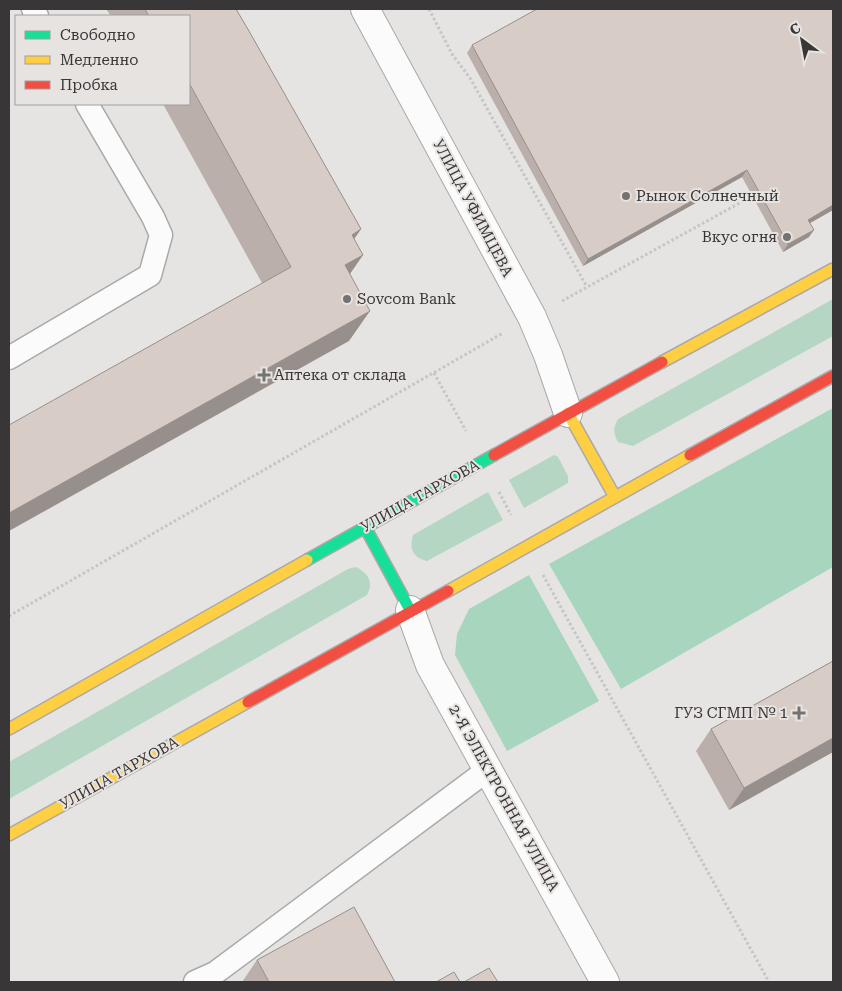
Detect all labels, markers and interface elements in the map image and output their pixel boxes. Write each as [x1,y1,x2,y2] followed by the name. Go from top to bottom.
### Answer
[15,15,190,105] legend
[777,15,827,65] north arrow
[787,19,804,38] text: С
[60,26,135,44] text: Свободно
[60,51,139,69] text: Медленно
[60,76,118,94] text: Пробка
[429,136,517,280] street label: УЛИЦА УФИМЦЕВА
[636,187,779,205] place label: Рынок Солнечный
[620,190,632,202] marker: Рынок Солнечный
[702,228,777,246] place label: Вкус огня
[781,231,793,243] marker: Вкус огня
[357,290,456,308] place label: Sovcom Bank
[341,293,353,305] marker: Sovcom Bank
[274,366,406,384] place label: Аптека от склада
[258,369,270,381] marker: Аптека от склада
[357,456,483,536] street label: УЛИЦА ТАРХОВА
[445,701,563,895] street label: 2-Я ЭЛЕКТРОННАЯ УЛИЦА
[674,704,788,722] place label: ГУЗ СГМП № 1
[792,706,806,720] marker: ГУЗ СГМП № 1
[56,733,182,813] street label: УЛИЦА ТАРХОВА

